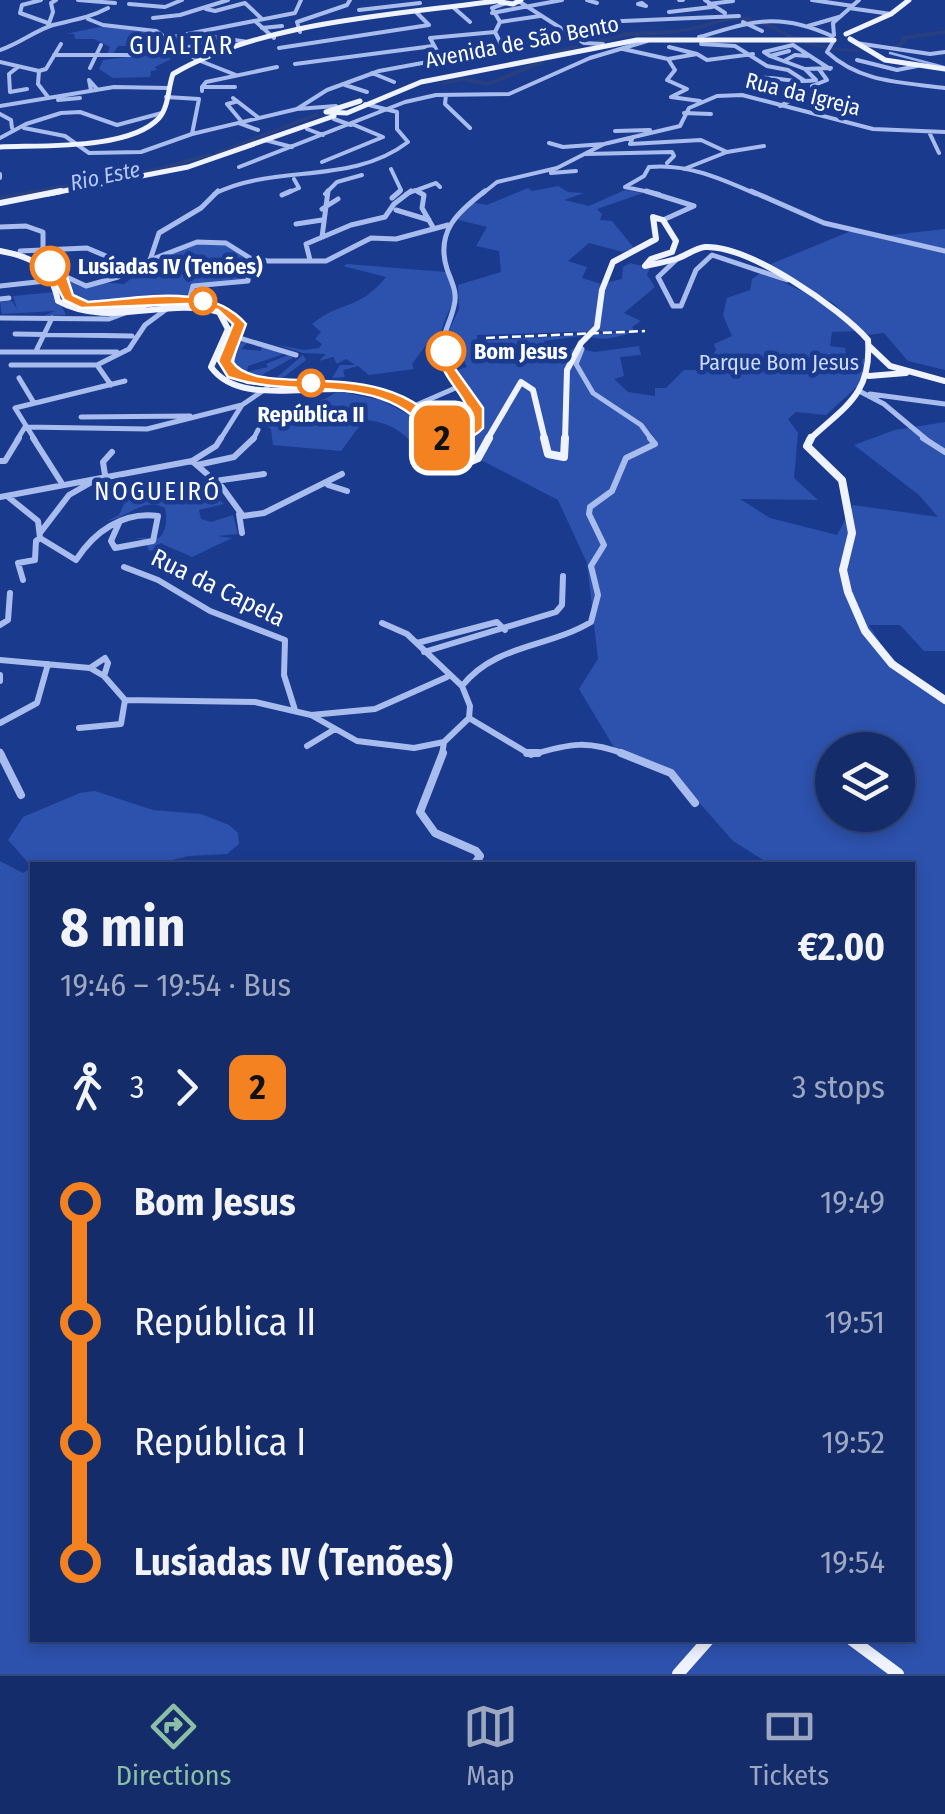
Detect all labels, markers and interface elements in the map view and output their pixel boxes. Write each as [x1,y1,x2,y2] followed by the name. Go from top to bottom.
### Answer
[423,10,621,74] street label: Avenida de São Bento
[129,31,235,61] district label: GUALTAR
[743,67,863,121] street label: Rua da Igreja
[68,155,142,197] water label: Rio Este
[31,247,69,285] marker: Lusíadas IV (Tenões)
[78,253,263,280] place label: Lusíadas IV (Tenões)
[190,288,216,314] unlabelled marker
[427,332,465,370] marker: Bom Jesus
[474,338,568,365] place label: Bom Jesus
[699,349,859,376] park label: Parque Bom Jesus
[298,370,324,396] marker: República II
[258,401,364,428] place label: República II
[410,406,474,470] line badge: 2
[434,417,450,459] text: 2
[94,476,222,507] district label: NOGUEIRÓ
[146,543,290,633] street label: Rua da Capela
[815,732,915,832] map controls
[815,732,915,832] button: layers
[60,895,186,961] text: 8 min
[798,924,885,970] text: €2.00
[60,966,291,1004] text: 19:46 – 19:54 · Bus
[60,1060,115,1115] icon: walk
[159,1060,214,1115] icon: forward
[249,1066,266,1108] text: 2
[130,1068,144,1106] text: 3
[792,1068,885,1106] text: 3 stops
[134,1179,296,1225] text: Bom Jesus
[820,1183,885,1221] text: 19:49
[134,1299,316,1345] text: República II
[824,1303,885,1341] text: 19:51
[134,1419,306,1465] text: República I
[822,1423,885,1461] text: 19:52
[134,1539,453,1585] text: Lusíadas IV (Tenões)
[820,1543,885,1581] text: 19:54
[116,1699,232,1792] tab: Directions
[463,1699,518,1792] tab: Map
[749,1699,829,1792] tab: Tickets

